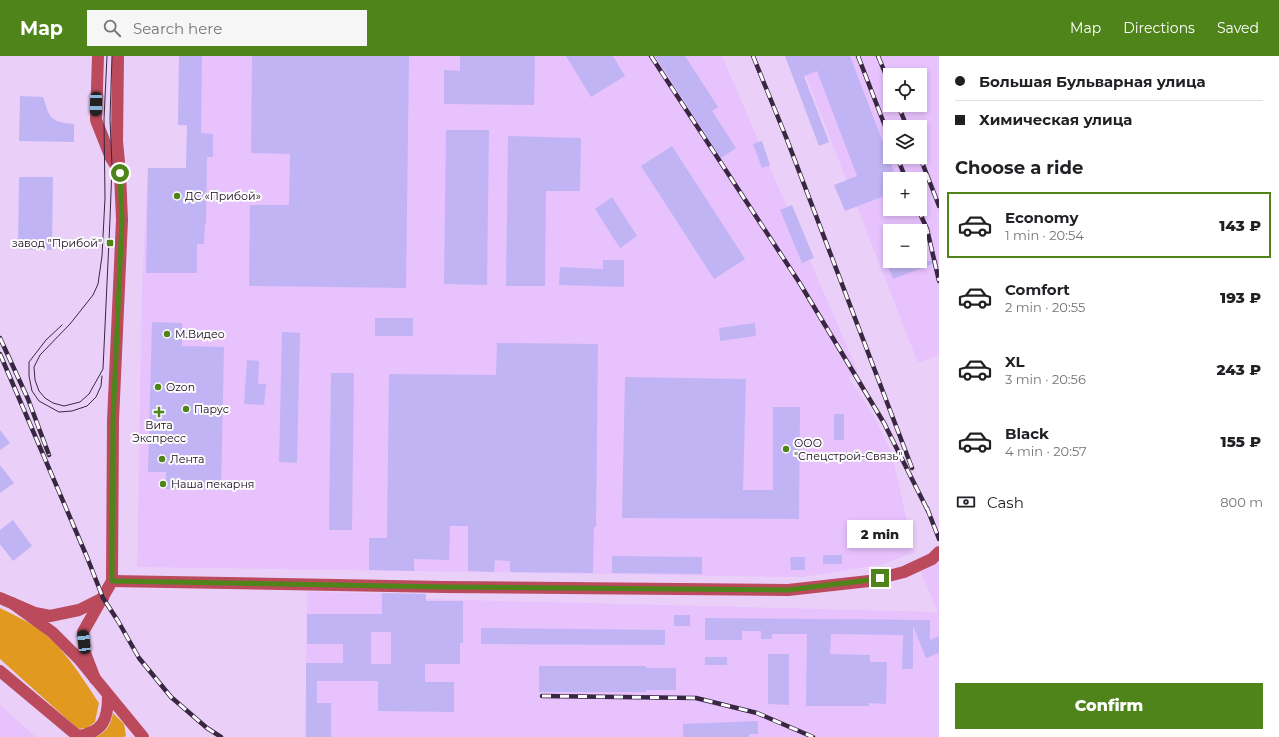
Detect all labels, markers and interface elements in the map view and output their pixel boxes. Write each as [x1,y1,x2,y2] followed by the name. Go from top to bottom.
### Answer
[87,10,367,46] search box
[20,17,63,40] text: Map
[101,17,123,39] icon: search
[133,19,222,38] text: Search here
[1070,19,1101,37] text: Map
[1123,19,1195,37] text: Directions
[1217,19,1259,37] text: Saved
[883,68,927,268] map controls
[883,68,927,112] button: locate
[979,72,1206,91] text: Большая Бульварная улица
[90,92,102,116] car
[979,110,1132,129] text: Химическая улица
[883,120,927,164] button: layers
[955,157,1083,179] text: Choose a ride
[111,164,129,182] route start
[883,172,927,216] button: +
[185,189,261,203] place label: ДC «Прибой»
[172,191,182,201] marker: ДC «Прибой»
[957,207,993,243] icon: car
[1005,208,1078,227] text: Economy
[1219,216,1261,235] text: 143 ₽
[883,224,927,268] button: −
[1005,227,1084,243] text: 1 min · 20:54
[12,236,102,250] place label: завод "Прибой"
[105,238,115,248] marker: завод "Прибой"
[957,279,993,315] icon: car
[1005,280,1070,299] text: Comfort
[1220,288,1261,307] text: 193 ₽
[1005,299,1085,315] text: 2 min · 20:55
[175,327,225,341] place label: М.Видео
[162,329,172,339] marker: М.Видео
[957,351,993,387] icon: car
[1005,352,1024,371] text: XL
[1216,360,1261,379] text: 243 ₽
[1005,371,1086,387] text: 3 min · 20:56
[166,380,195,394] place label: Ozon
[153,382,163,392] marker: Ozon
[194,402,229,416] place label: Парус
[181,404,191,414] marker: Парус
[154,407,164,417] marker: Вита Экспресс
[132,418,186,445] place label: Вита Экспресс
[957,423,993,459] icon: car
[1005,424,1049,443] text: Black
[1221,432,1261,451] text: 155 ₽
[794,436,903,463] place label: ООО "Спецстрой-Связь"
[1005,443,1087,459] text: 4 min · 20:57
[781,444,791,454] marker: ООО "Спецстрой-Связь"
[170,452,204,466] place label: Лента
[157,454,167,464] marker: Лента
[171,477,255,491] place label: Наша пекарня
[158,479,168,489] marker: Наша пекарня
[955,491,977,513] icon: cash
[987,493,1024,512] text: Cash
[1220,494,1263,510] text: 800 m
[847,520,913,548] callout: 2 min
[861,526,899,542] text: 2 min
[871,569,889,587] route end
[77,629,91,655] car
[955,683,1263,729] button: Confirm

